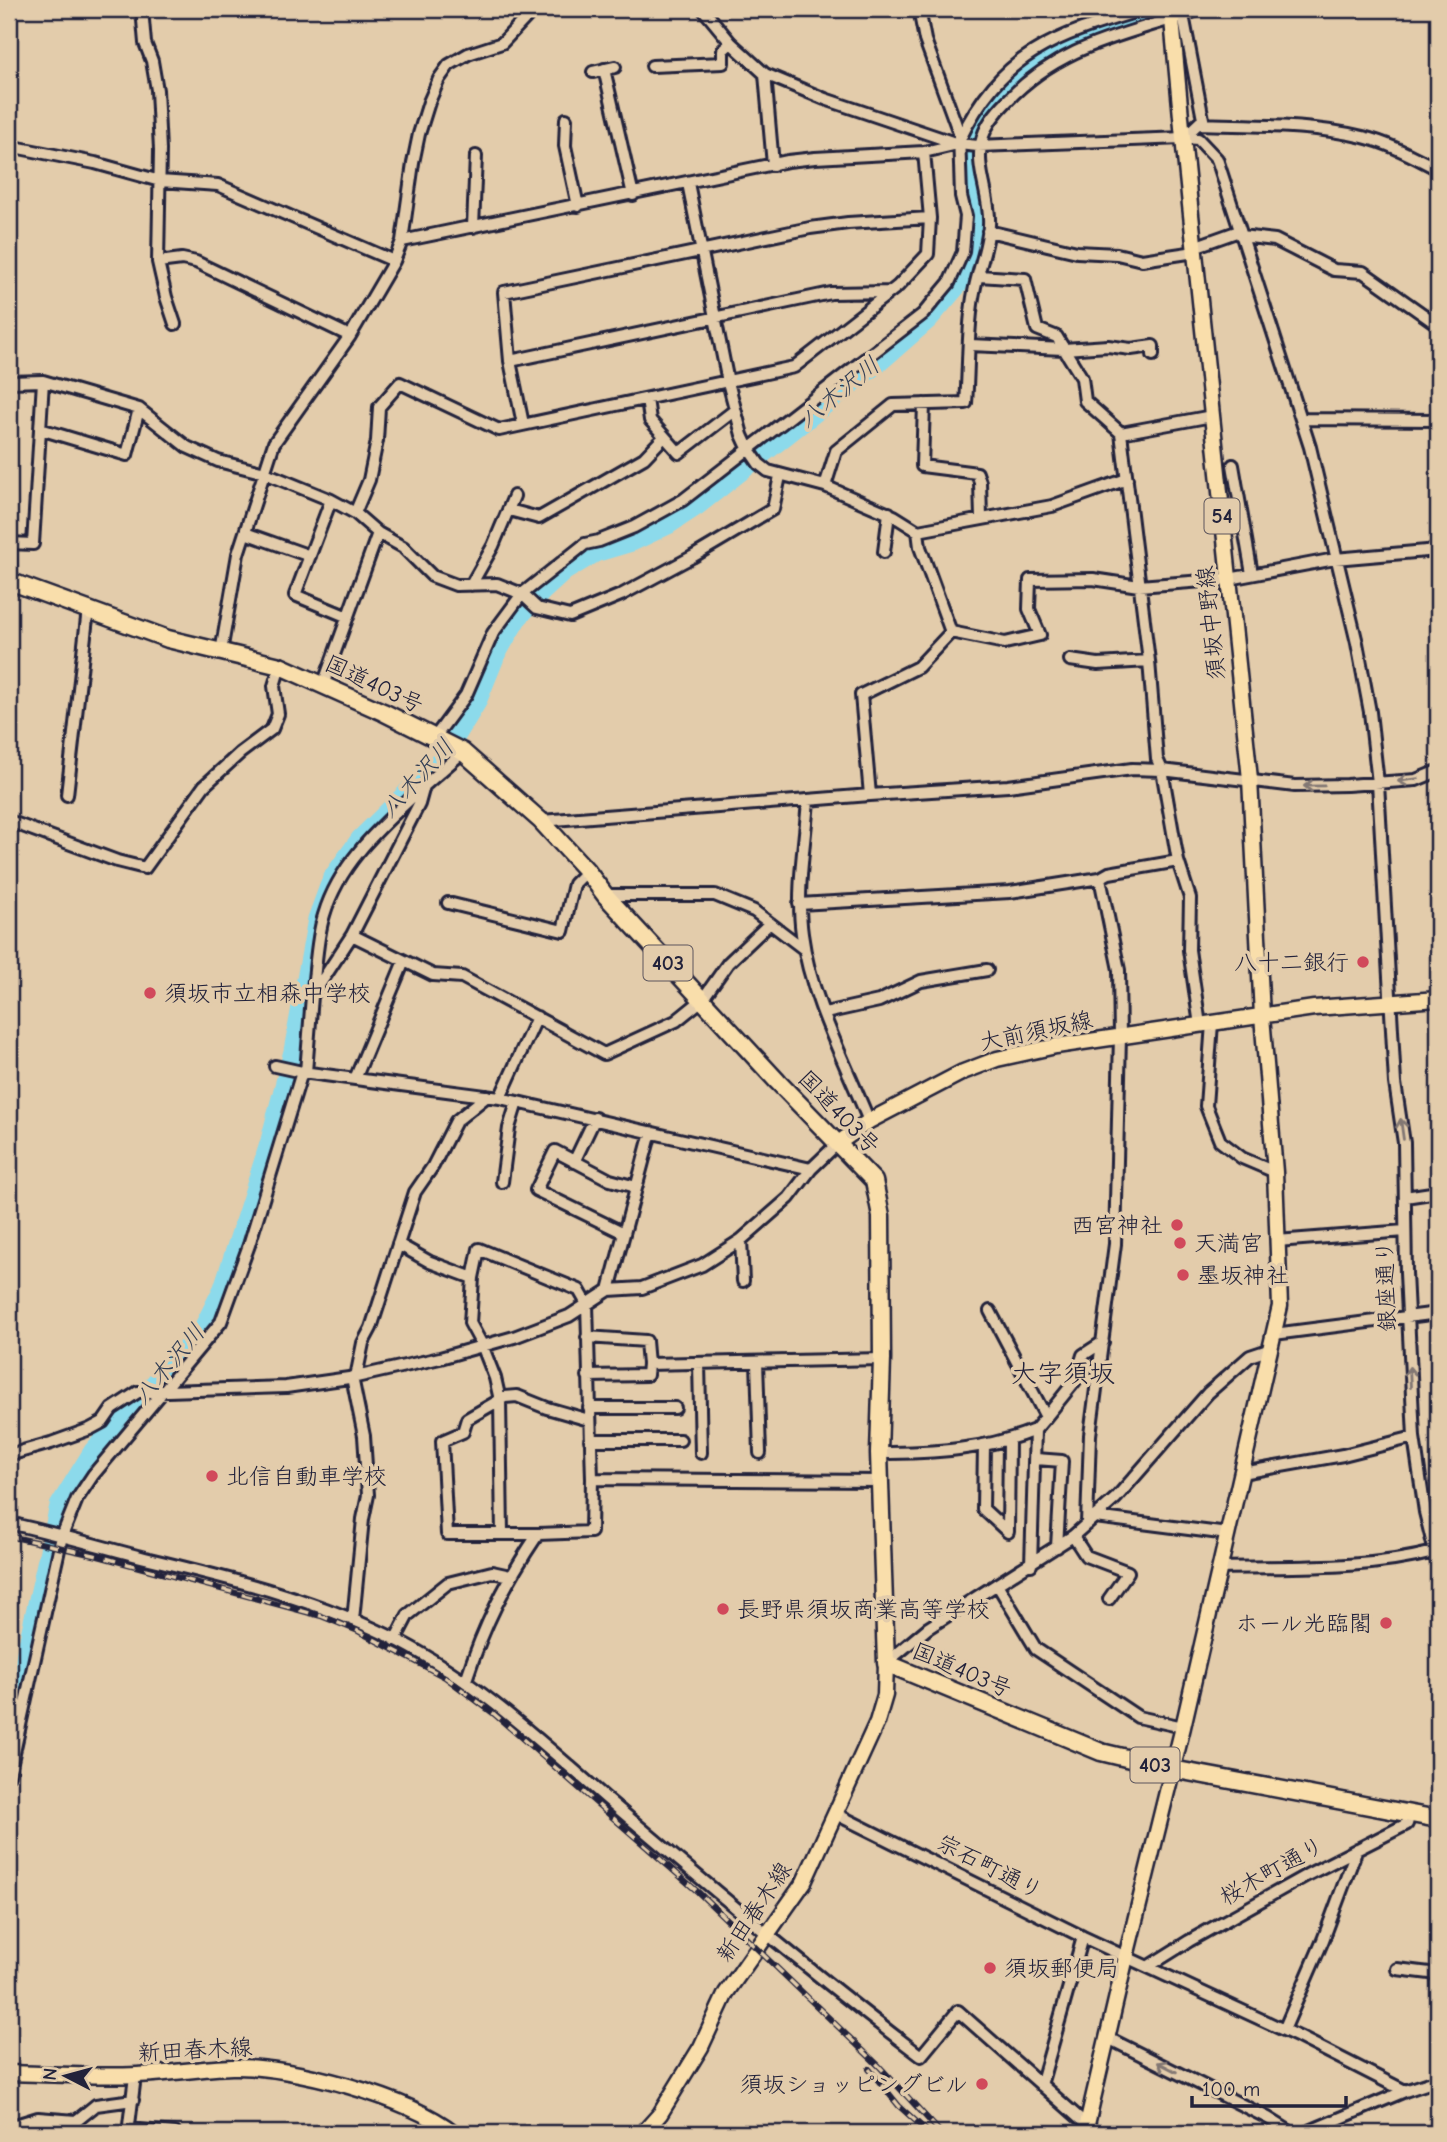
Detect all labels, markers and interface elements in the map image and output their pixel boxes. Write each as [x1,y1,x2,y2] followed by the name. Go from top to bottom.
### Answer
[793,351,885,433] water label: 八木沢川
[1204,498,1240,534] road number: 54
[1192,564,1230,682] street label: 須坂中野線
[320,649,428,719] street label: 国道403号
[374,733,460,823] water label: 八木沢川
[1398,773,1420,786] one-way arrow
[1302,779,1325,793] one-way arrow
[644,946,692,981] road number: 403
[1234,949,1349,976] place label: 八十二銀行
[1355,954,1371,970] marker: 八十二銀行
[164,980,371,1007] place label: 須坂市立相森中学校
[142,985,158,1001] marker: 須坂市立相森中学校
[977,1006,1095,1056] street label: 大前須坂線
[793,1065,885,1159] street label: 国道403号
[1395,1118,1408,1140] one-way arrow
[1071,1212,1163,1239] place label: 西宮神社
[1169,1217,1185,1233] marker: 西宮神社
[1194,1230,1263,1257] place label: 天満宮
[1172,1235,1188,1251] marker: 天満宮
[1371,1240,1401,1332] street label: 銀座通り
[1197,1262,1289,1289] place label: 墨坂神社
[1175,1267,1191,1283] marker: 墨坂神社
[127,1318,211,1410] water label: 八木沢川
[1011,1359,1115,1389] district label: 大字須坂
[1403,1366,1416,1389] one-way arrow
[226,1463,387,1490] place label: 北信自動車学校
[204,1468,220,1484] marker: 北信自動車学校
[737,1596,990,1623] place label: 長野県須坂商業高等学校
[715,1601,731,1617] marker: 長野県須坂商業高等学校
[1235,1610,1372,1637] place label: ホール光臨閣
[1378,1615,1394,1631] marker: ホール光臨閣
[908,1637,1016,1703] street label: 国道403号
[1130,1748,1180,1782] road number: 403
[933,1829,1047,1905] street label: 宗石町通り
[1215,1831,1329,1911] street label: 桜木町通り
[711,1857,797,1967] street label: 新田春木線
[1004,1955,1119,1982] place label: 須坂郵便局
[982,1960,998,1976] marker: 須坂郵便局
[137,2034,253,2066] street label: 新田春木線
[32,2040,102,2110] north arrow
[1157,2060,1178,2074] one-way arrow
[1192,2065,1346,2109] scale bar
[39,2067,62,2082] text: N
[739,2071,968,2098] place label: 須坂ショッピングビル
[974,2076,990,2092] marker: 須坂ショッピングビル
[1202,2077,1260,2101] text: 100 m

